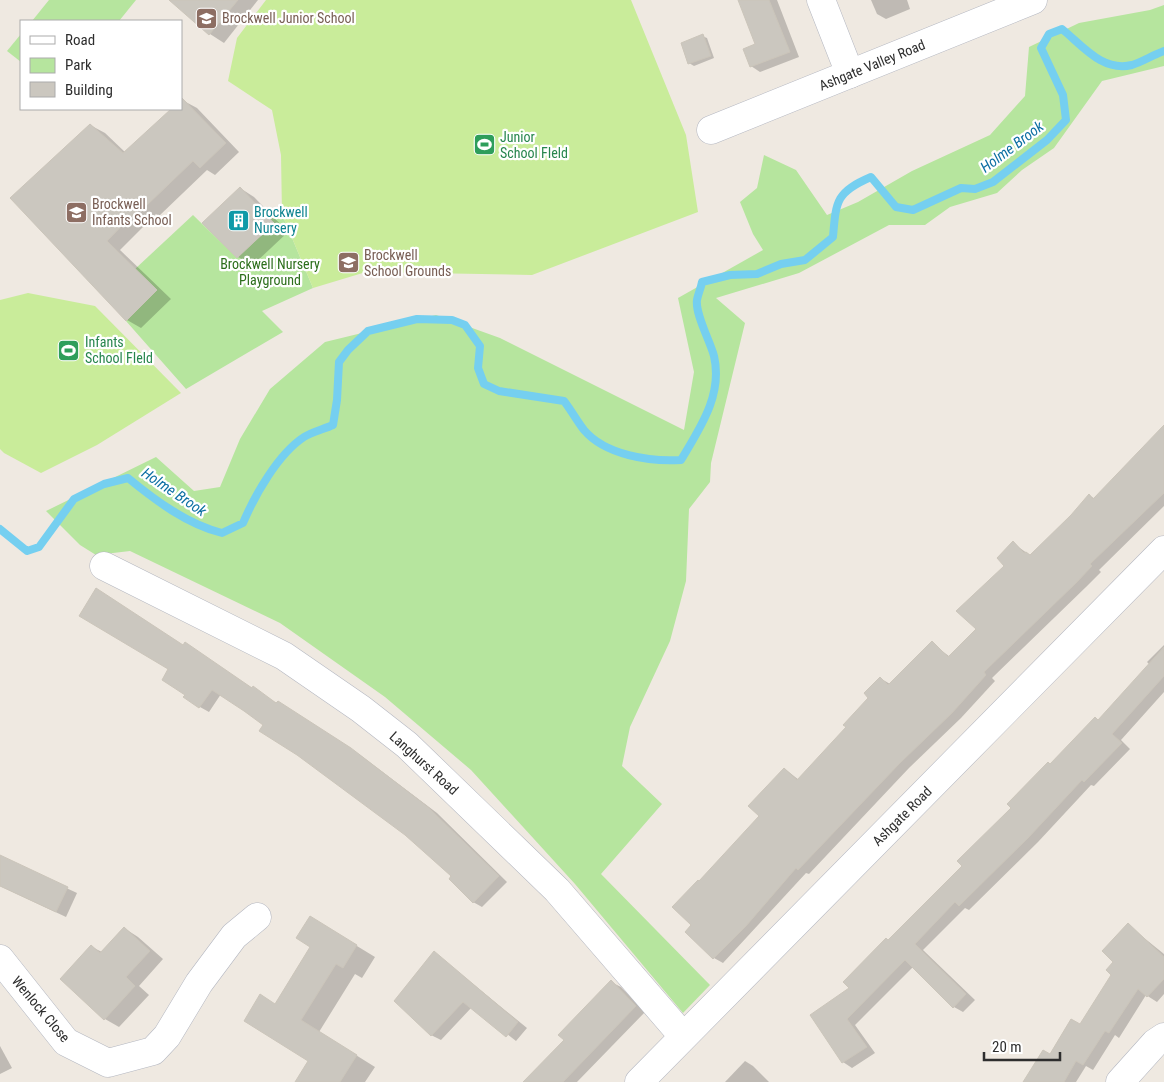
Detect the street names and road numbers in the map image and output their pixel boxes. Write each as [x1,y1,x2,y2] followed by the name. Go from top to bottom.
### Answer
[817,36,927,94] street label: Ashgate Valley Road
[386,728,462,798] street label: Langhurst Road
[869,783,935,849] street label: Ashgate Road
[9,973,73,1046] street label: Wenlock Close

